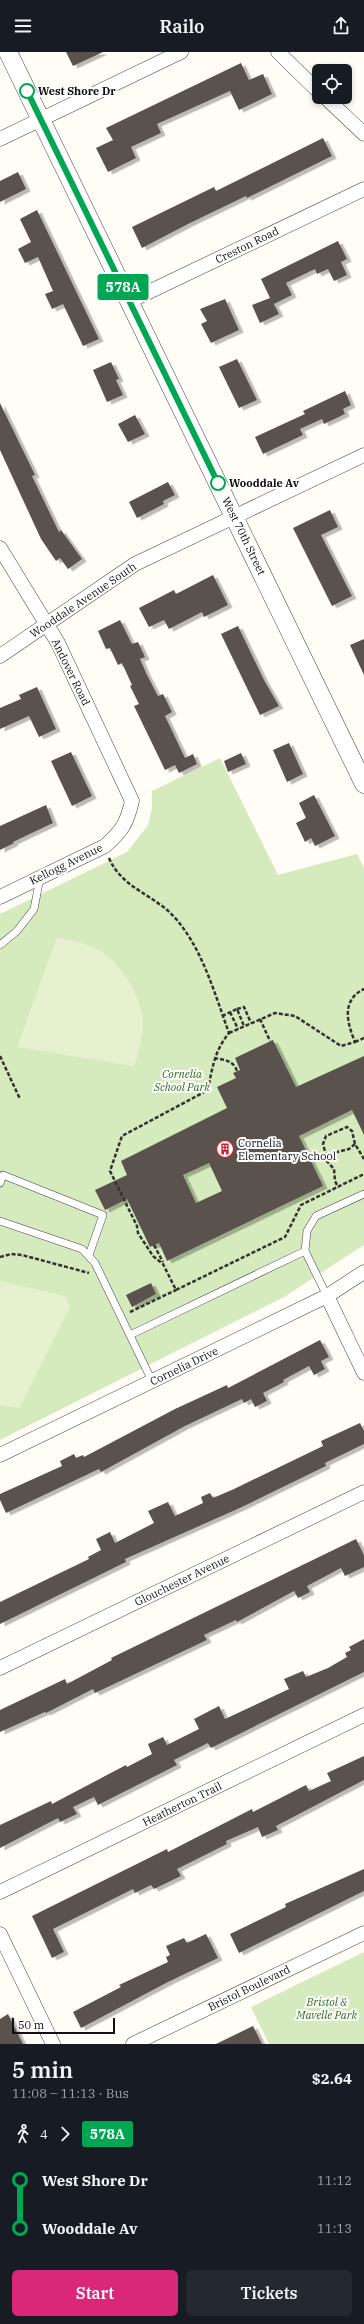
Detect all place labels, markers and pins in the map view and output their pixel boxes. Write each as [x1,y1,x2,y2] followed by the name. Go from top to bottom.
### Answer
[19,83,35,99] marker: West Shore Dr
[38,84,116,98] place label: West Shore Dr
[210,475,226,491] marker: Wooddale Av
[229,476,300,490] place label: Wooddale Av
[238,1136,336,1163] place label: Cornelia Elementary School
[215,1139,235,1159] building icon: Cornelia Elementary School

